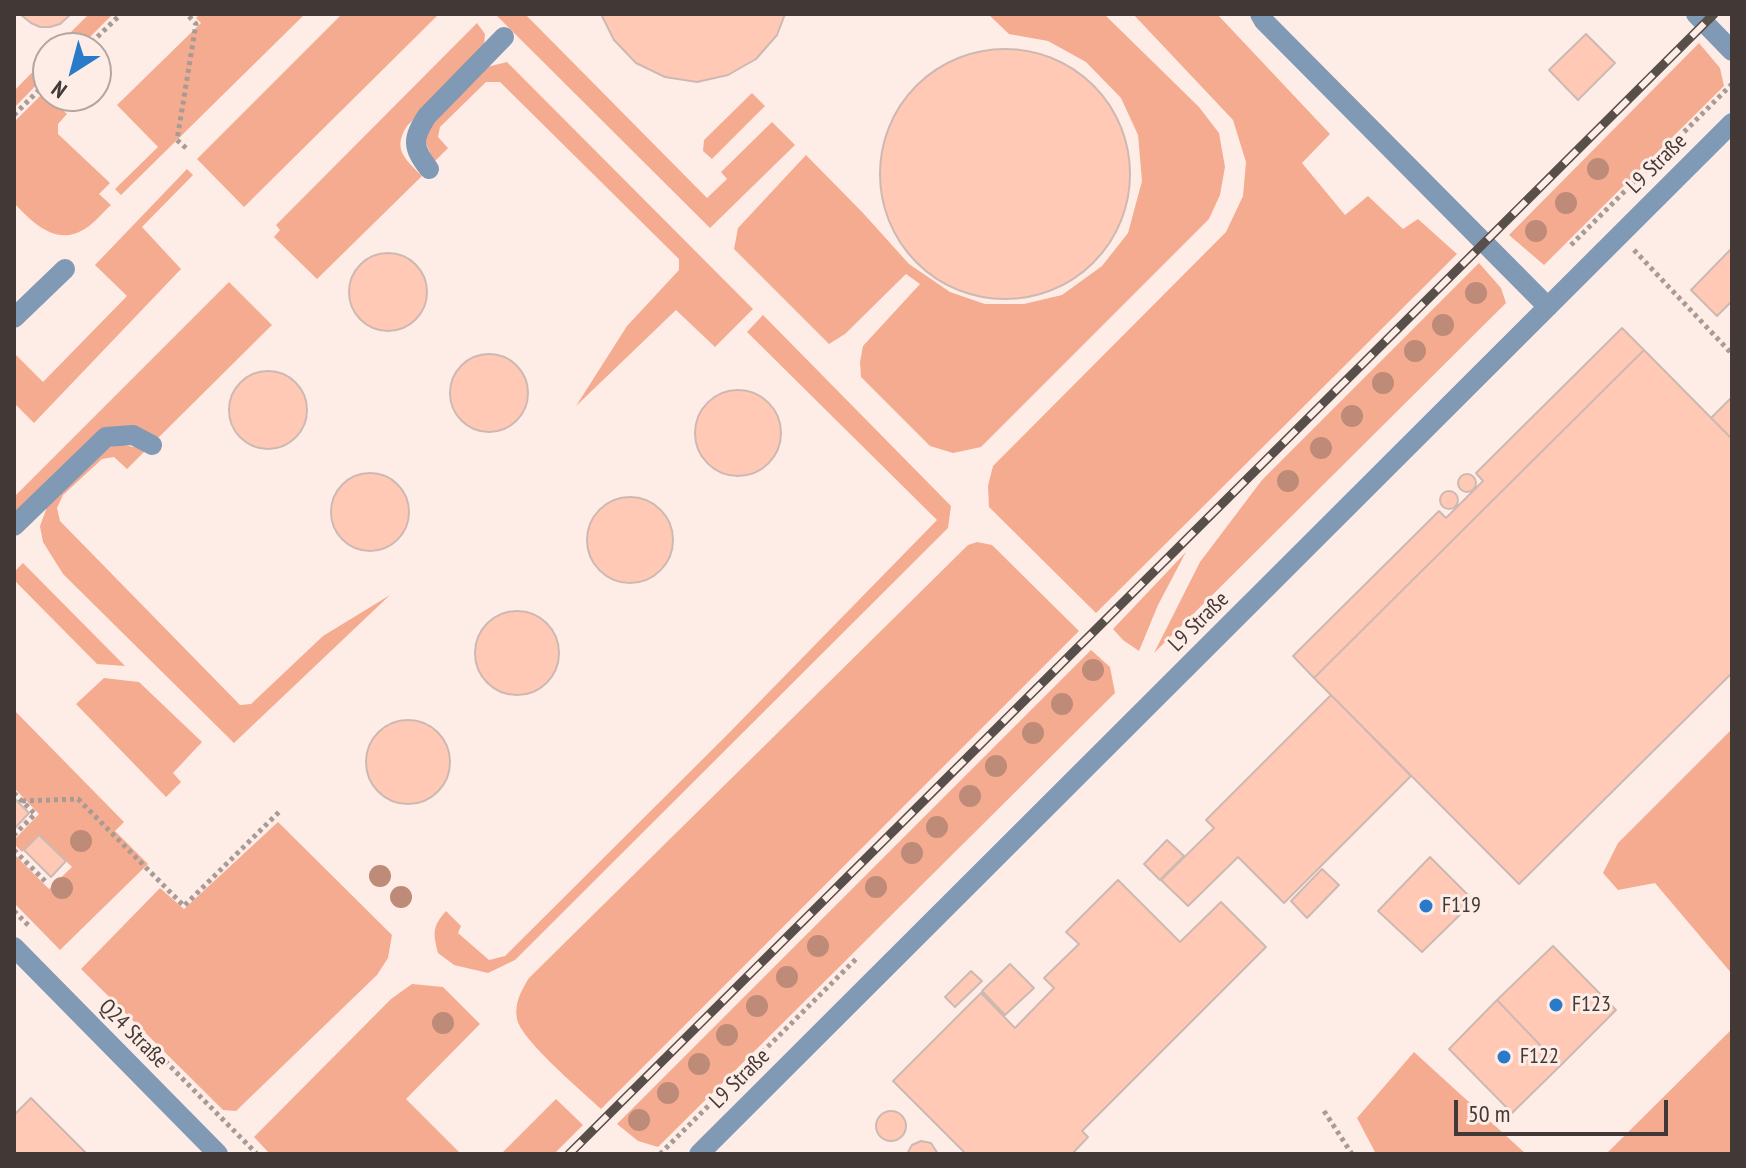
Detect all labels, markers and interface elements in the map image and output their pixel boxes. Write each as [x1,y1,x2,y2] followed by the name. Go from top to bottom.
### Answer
[32,32,112,112] north arrow
[46,75,72,105] text: N
[1622,129,1692,199] street label: L9 Straße
[1164,587,1234,657] street label: L9 Straße
[1442,893,1481,919] place label: F119
[1417,897,1435,915] marker: F119
[1572,992,1611,1018] place label: F123
[93,994,173,1074] street label: Q24 Straße
[1547,996,1565,1014] marker: F123
[705,1044,775,1114] street label: L9 Straße
[1520,1044,1559,1070] place label: F122
[1495,1048,1513,1066] marker: F122
[1458,1084,1672,1134] scale bar
[1468,1098,1510,1129] text: 50 m

